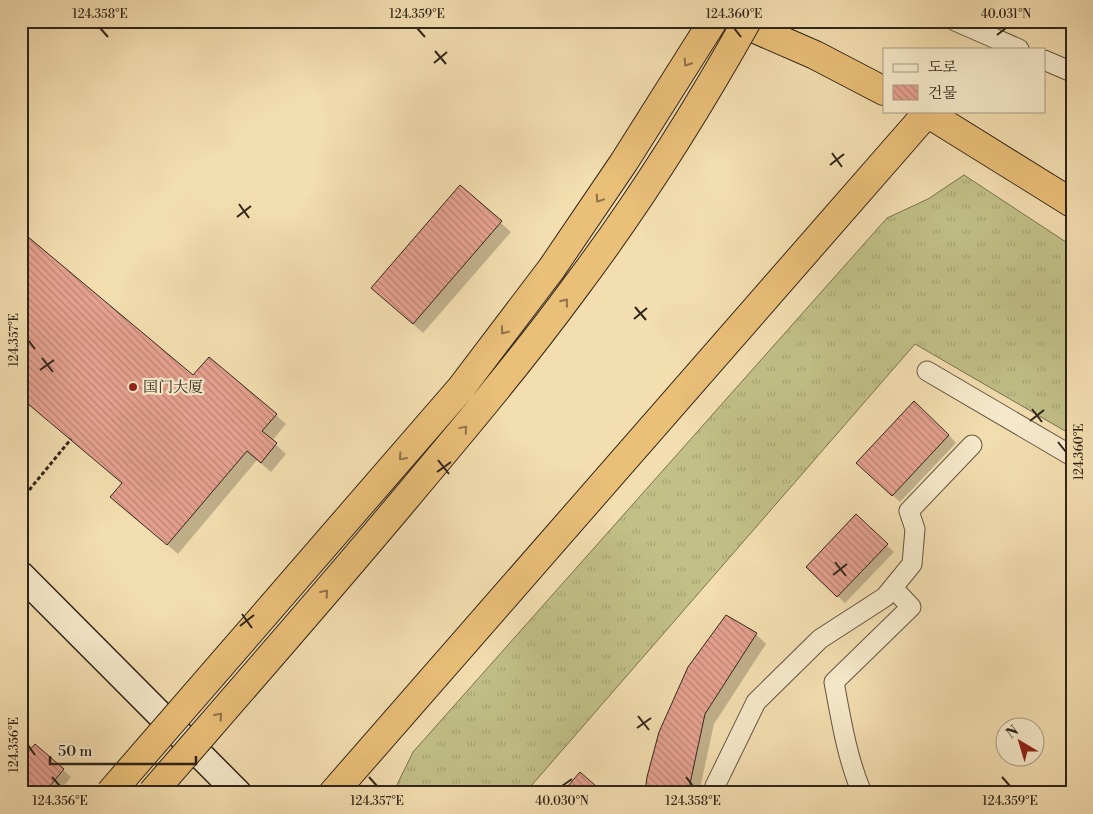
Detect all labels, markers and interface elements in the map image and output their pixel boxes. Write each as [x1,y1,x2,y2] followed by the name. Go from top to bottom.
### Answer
[72,7,128,22] text: 124.358°E
[389,7,445,22] text: 124.359°E
[706,7,762,22] text: 124.360°E
[981,7,1031,22] text: 40.031°N
[883,48,1046,112] legend
[684,57,694,66] one-way arrow
[928,58,957,77] text: 도로
[928,84,957,103] text: 건물
[596,193,605,203] one-way arrow
[559,299,567,308] one-way arrow
[7,313,22,367] text: 124.357°E
[501,325,510,335] one-way arrow
[143,378,203,397] place label: 国门大厦
[127,381,139,393] marker: 国门大厦
[1072,424,1087,480] text: 124.360°E
[458,426,466,435] one-way arrow
[399,451,407,460] one-way arrow
[319,590,328,599] one-way arrow
[213,713,222,722] one-way arrow
[996,716,1046,766] north arrow
[7,717,22,773] text: 124.356°E
[1003,722,1023,743] text: N
[50,734,196,766] scale bar
[58,742,92,761] text: 50 m
[32,794,88,809] text: 124.356°E
[350,794,404,809] text: 124.357°E
[535,794,589,809] text: 40.030°N
[665,794,721,809] text: 124.358°E
[982,794,1038,809] text: 124.359°E

